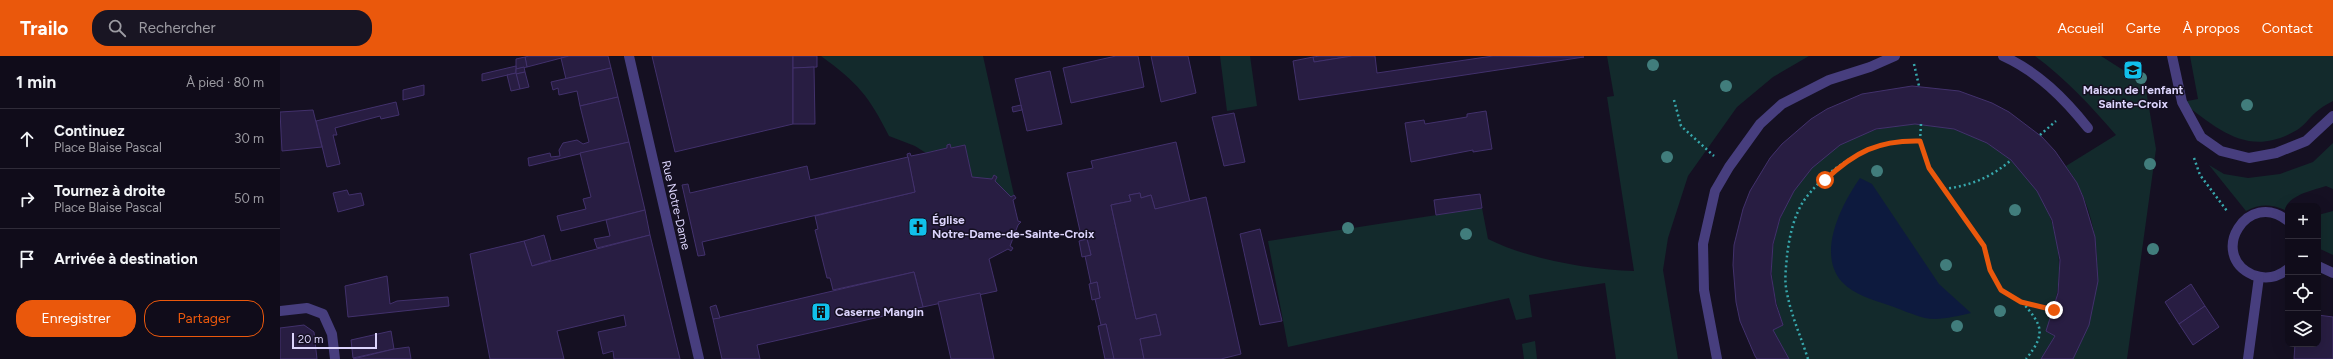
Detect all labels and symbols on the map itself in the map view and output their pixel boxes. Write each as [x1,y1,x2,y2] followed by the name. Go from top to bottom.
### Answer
[2122,59,2144,81] school or university icon: Maison de l'enfant Sainte-Croix
[2083,83,2184,111] place label: Maison de l'enfant Sainte-Croix
[659,159,693,251] street label: Rue Notre-Dame
[1816,171,1834,189] route start
[932,213,1095,241] place label: Église Notre-Dame-de-Sainte-Croix
[907,216,929,238] church icon: Église Notre-Dame-de-Sainte-Croix
[810,301,832,323] building icon: Caserne Mangin
[2045,301,2063,319] route end
[835,305,924,319] place label: Caserne Mangin
[292,331,377,350] scale bar

